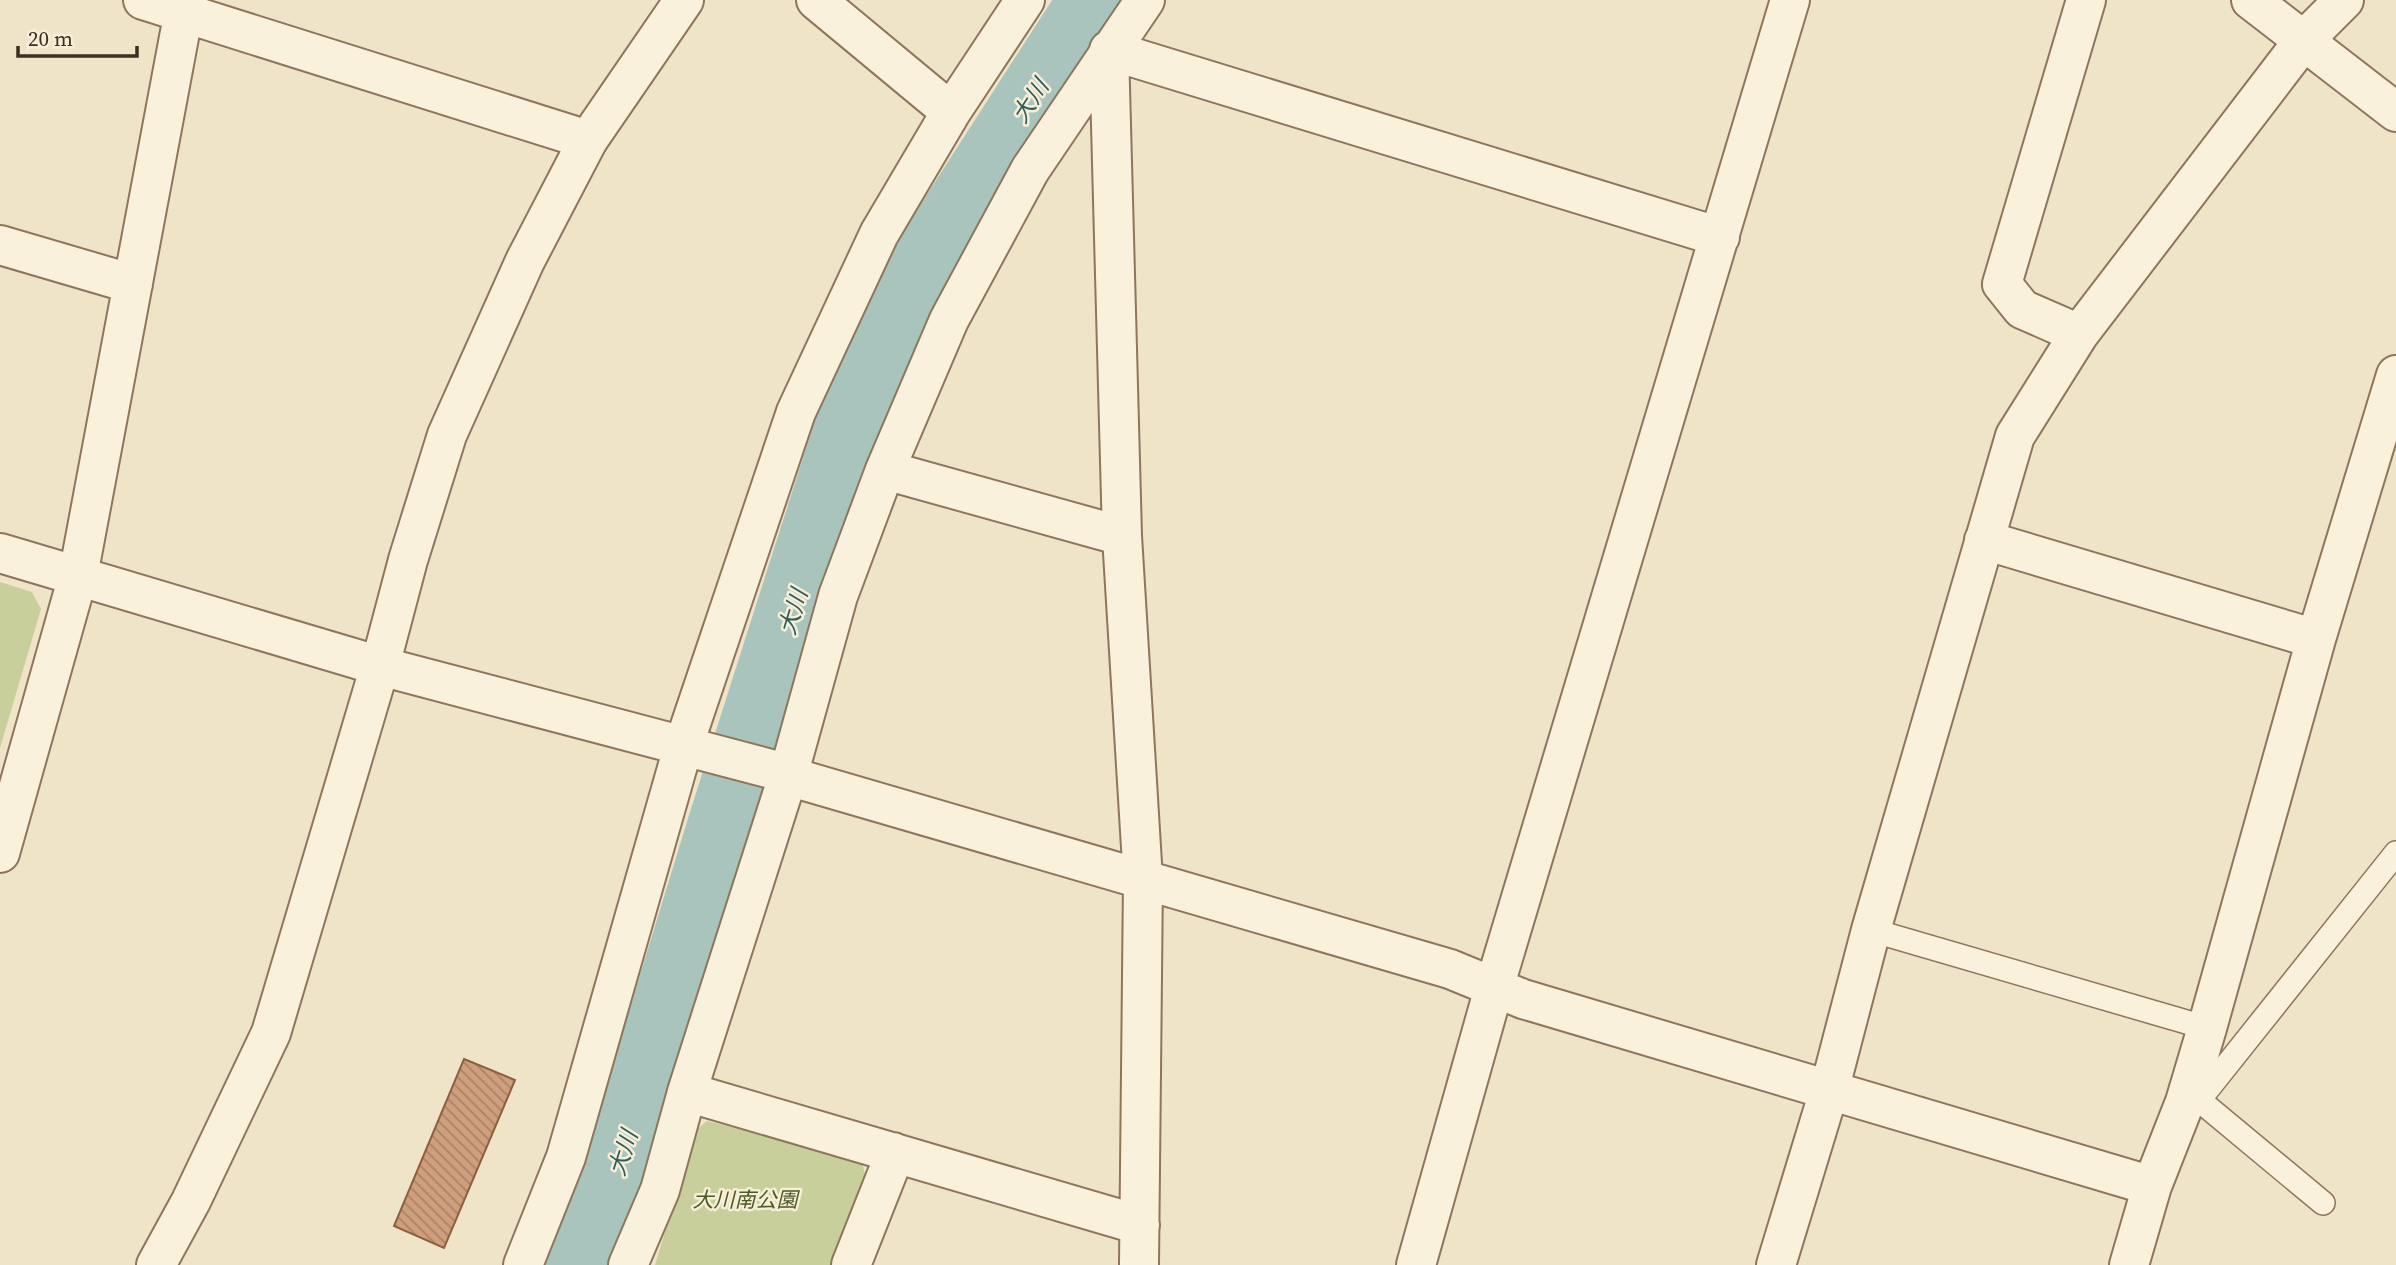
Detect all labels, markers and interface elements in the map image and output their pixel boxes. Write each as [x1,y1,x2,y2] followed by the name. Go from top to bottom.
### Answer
[18,14,136,58] scale bar
[28,24,73,53] text: 20 m
[1004,70,1058,129] water label: 大川
[771,582,816,639] water label: 大川
[601,1123,646,1180] water label: 大川
[693,1185,800,1214] park label: 大川南公園

